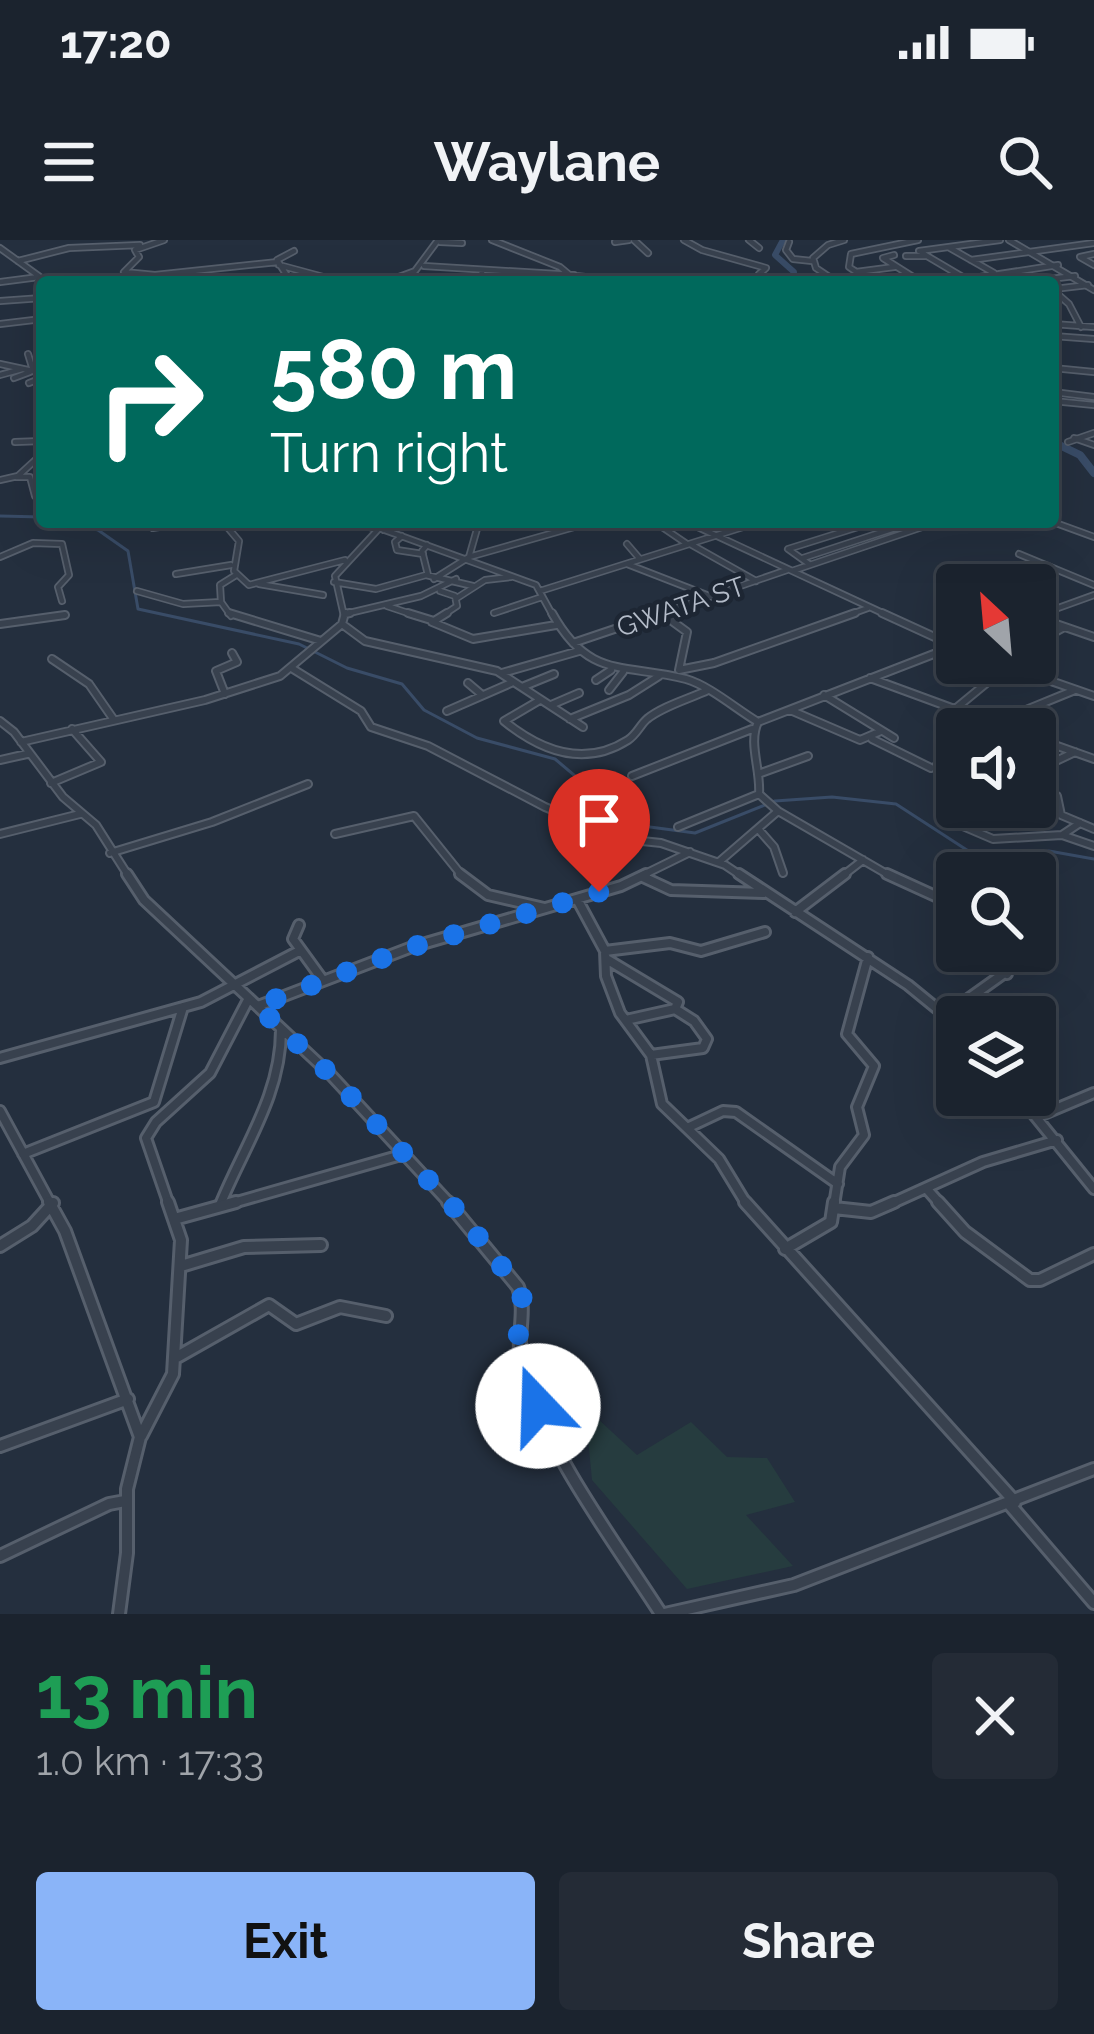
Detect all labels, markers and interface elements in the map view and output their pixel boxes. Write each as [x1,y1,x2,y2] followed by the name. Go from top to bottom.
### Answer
[60,16,172,69] text: 17:20
[36,129,102,195] icon: menu
[992,129,1058,195] icon: search
[434,130,660,194] text: Waylane
[270,320,517,419] text: 580 m
[72,324,228,480] icon: right
[270,421,508,485] text: Turn right
[936,564,1056,684] north arrow
[936,564,1056,1116] map controls
[613,570,750,643] street label: GWATA ST
[936,708,1056,828] button: sound
[548,769,650,892] pin
[566,787,632,853] icon: arrive
[936,852,1056,972] button: search
[936,996,1056,1116] button: layers
[475,1343,601,1469] position arrow
[36,1650,258,1735] text: 13 min
[932,1653,1058,1779] button: close
[36,1738,264,1784] text: 1.0 km · 17:33
[36,1872,535,2010] button: Exit
[559,1872,1058,2010] button: Share

